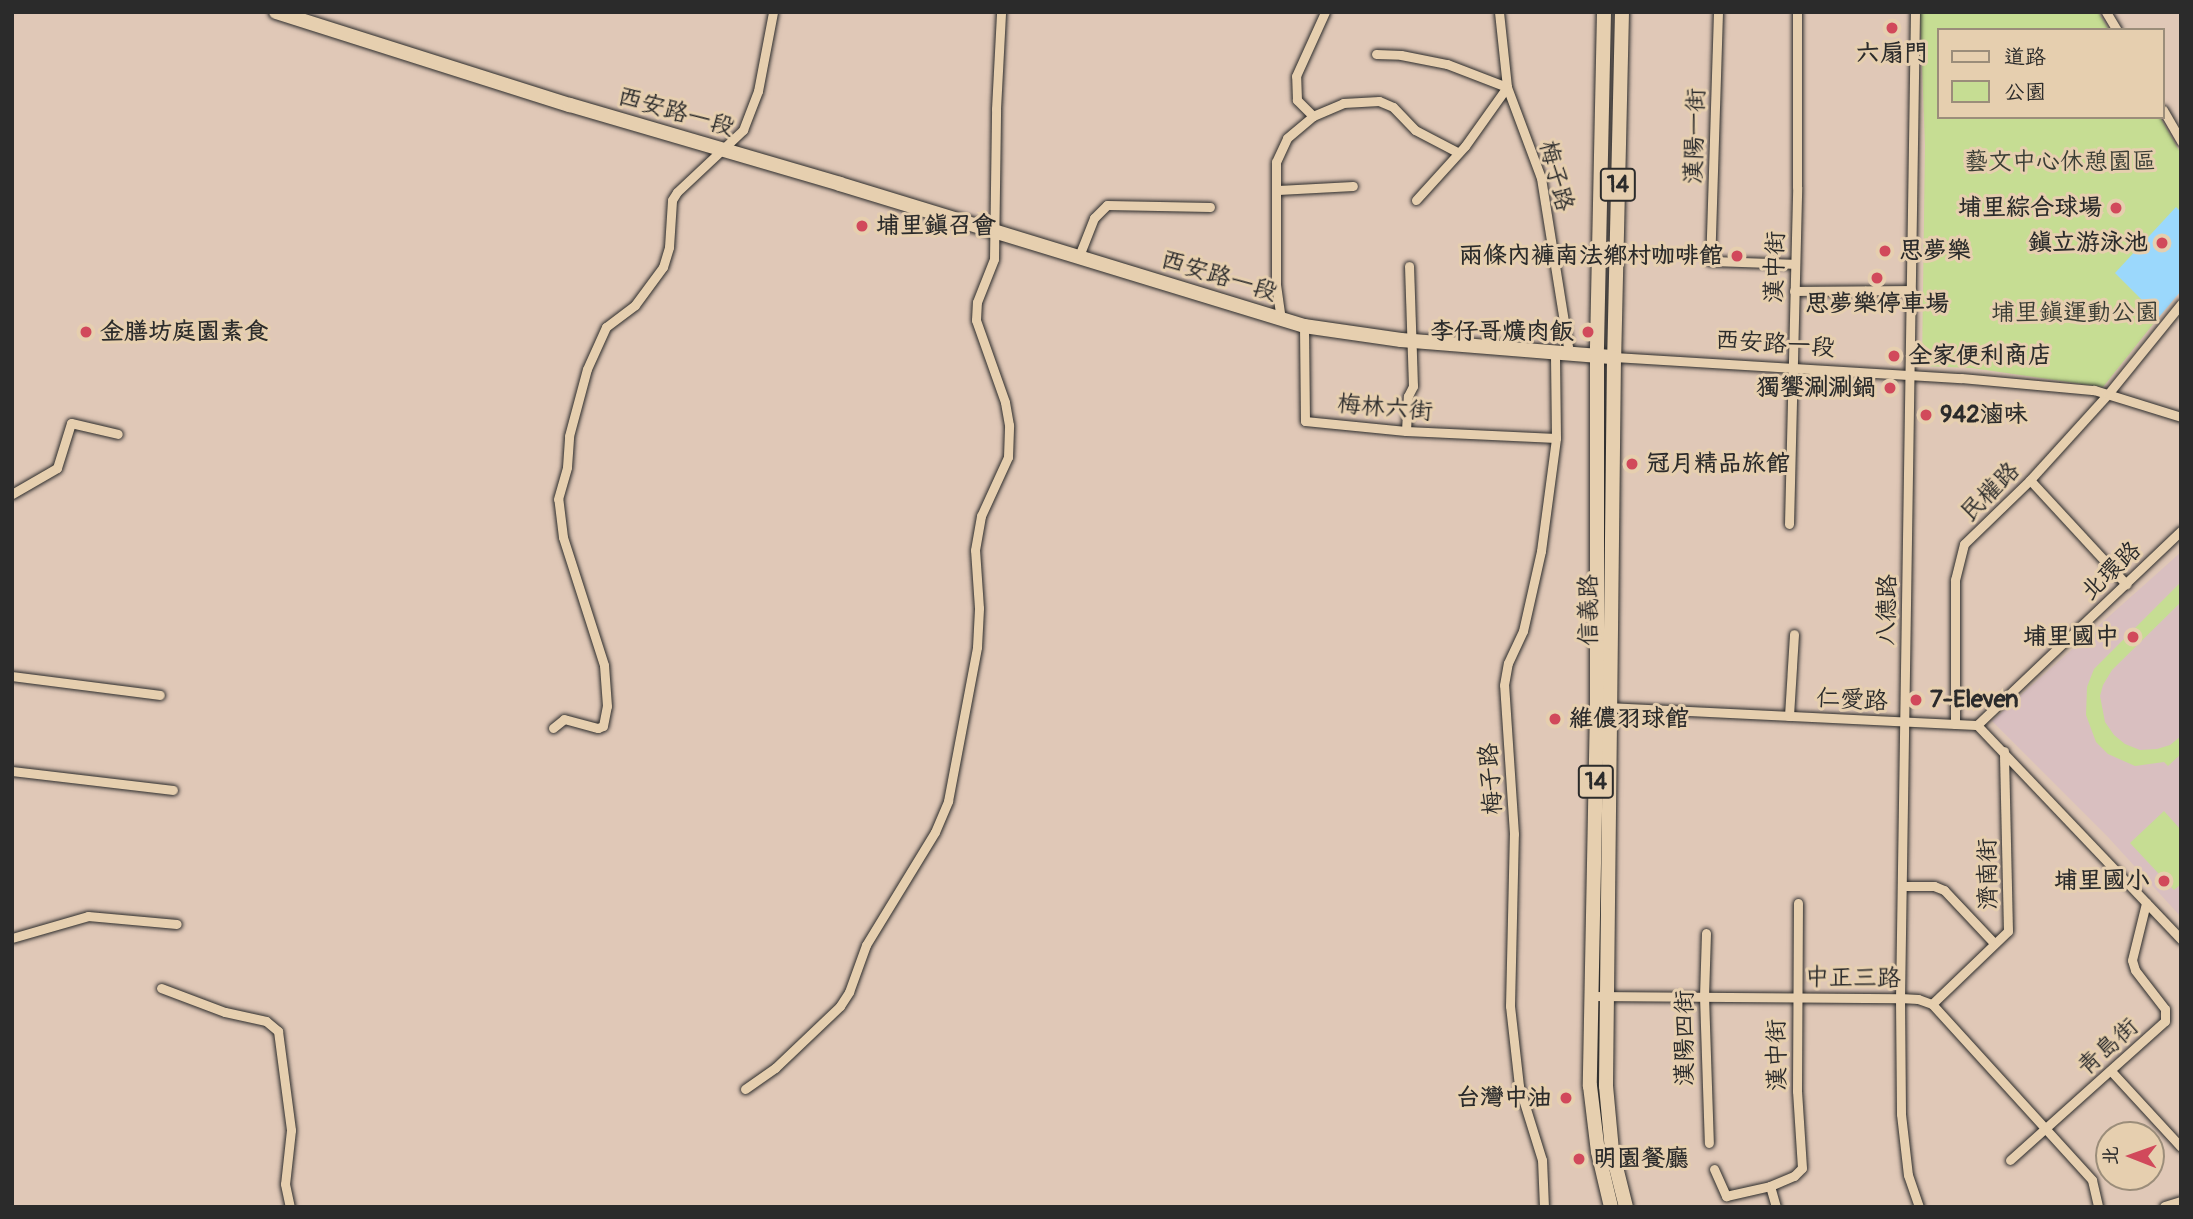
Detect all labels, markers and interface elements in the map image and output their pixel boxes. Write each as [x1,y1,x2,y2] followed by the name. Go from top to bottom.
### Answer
[1884,20,1900,36] marker: 六扇門
[1938,28,2165,119] legend
[1856,40,1928,68] place label: 六扇門
[2004,44,2046,71] text: 道路
[2004,79,2046,106] text: 公園
[614,82,738,142] street label: 西安路一段
[1679,88,1711,184] street label: 漢陽一街
[1533,137,1579,215] street label: 梅子路
[1964,148,2156,176] park label: 藝文中心休憩園區
[1599,166,1637,204] road number: 14
[1958,194,2102,222] place label: 埔里綜合球場
[2108,200,2124,216] marker: 埔里綜合球場
[876,212,996,240] place label: 埔里鎮召會
[854,218,870,234] marker: 埔里鎮召會
[2028,229,2148,257] place label: 鎮立游泳池
[1759,231,1791,303] street label: 漢中街
[2154,235,2170,251] marker: 鎮立游泳池
[1899,237,1971,265] place label: 思夢樂
[1459,242,1723,270] place label: 兩條內褲南法鄉村咖啡館
[1877,243,1893,259] marker: 思夢樂
[1157,245,1281,307] street label: 西安路一段
[1729,248,1745,264] marker: 兩條內褲南法鄉村咖啡館
[1869,270,1885,286] marker: 思夢樂停車場
[1805,290,1949,318] place label: 思夢樂停車場
[1991,299,2159,327] park label: 埔里鎮運動公園
[100,318,268,346] place label: 金膳坊庭園素食
[1430,318,1574,346] place label: 李仔哥爌肉飯
[78,324,94,340] marker: 金膳坊庭園素食
[1580,324,1596,340] marker: 李仔哥爌肉飯
[1714,325,1836,363] street label: 西安路一段
[1908,342,2052,370] place label: 全家便利商店
[1886,348,1902,364] marker: 全家便利商店
[1756,374,1876,402] place label: 獨饗涮涮鍋
[1882,380,1898,396] marker: 獨饗涮涮鍋
[1336,389,1434,427] street label: 梅林六街
[1940,401,2028,429] place label: 942滷味
[1918,407,1934,423] marker: 942滷味
[1646,450,1790,478] place label: 冠月精品旅館
[1624,456,1640,472] marker: 冠月精品旅館
[1954,456,2026,528] street label: 民權路
[2075,536,2147,606] street label: 北環路
[1575,574,1603,646] street label: 信義路
[1872,574,1902,646] street label: 八德路
[2023,623,2119,651] place label: 埔里國中
[2125,629,2141,645] marker: 埔里國中
[1815,684,1889,716] street label: 仁愛路
[1930,686,2019,714] place label: 7-Eleven
[1908,692,1924,708] marker: 7-Eleven
[1569,705,1689,733] place label: 維儂羽球館
[1547,711,1563,727] marker: 維儂羽球館
[1474,742,1508,816] street label: 梅子路
[1577,762,1615,802] road number: 14
[1973,838,2003,910] street label: 濟南街
[2054,867,2150,895] place label: 埔里國小
[2156,873,2172,889] marker: 埔里國小
[1805,963,1901,993] street label: 中正三路
[1671,990,1699,1086] street label: 漢陽四街
[2072,1012,2144,1082] street label: 青島街
[1762,1019,1792,1091] street label: 漢中街
[1456,1084,1552,1112] place label: 台灣中油
[1558,1090,1574,1106] marker: 台灣中油
[2095,1121,2165,1191] north arrow
[1593,1145,1689,1173] place label: 明園餐廳
[2099,1146,2123,1165] text: 北
[1571,1151,1587,1167] marker: 明園餐廳

